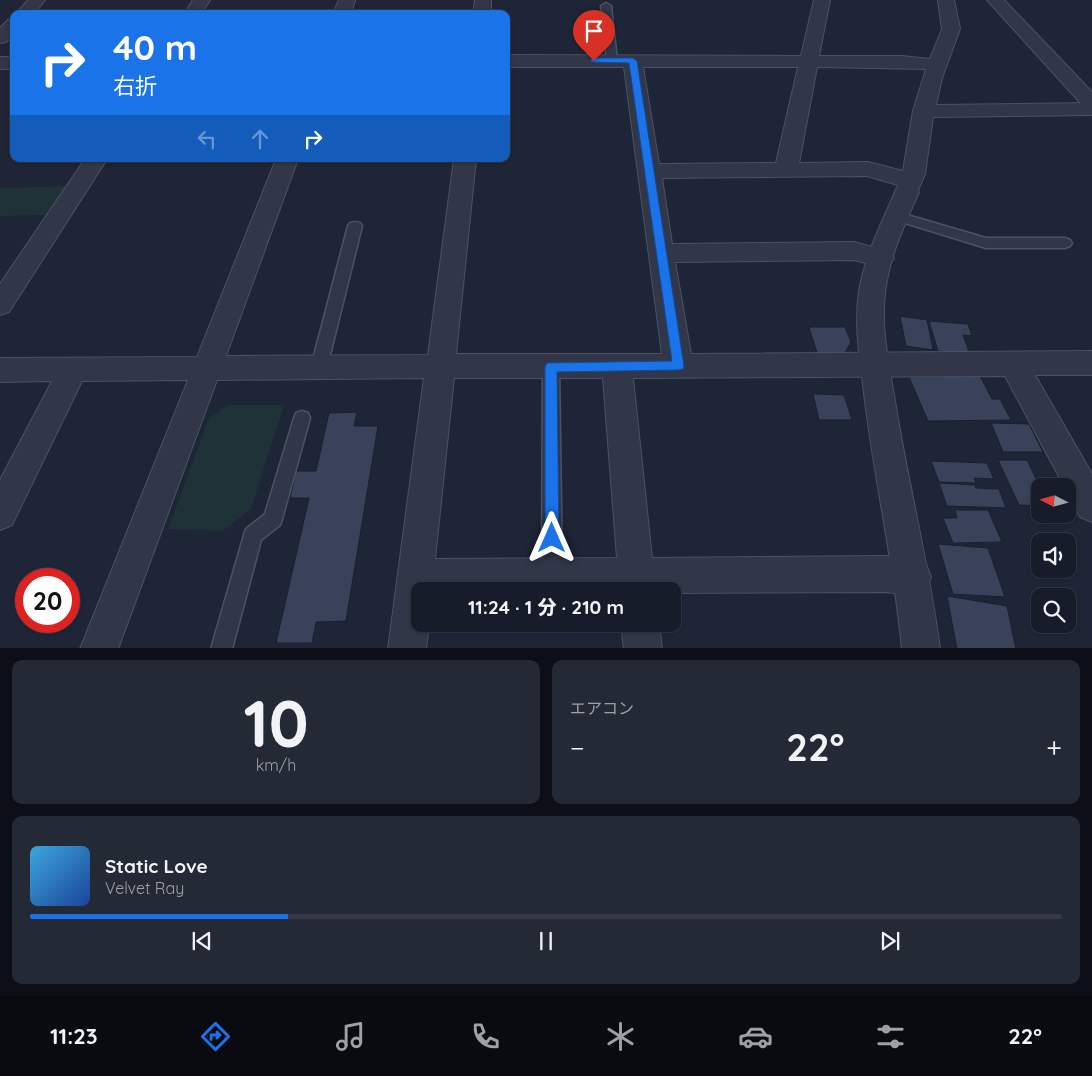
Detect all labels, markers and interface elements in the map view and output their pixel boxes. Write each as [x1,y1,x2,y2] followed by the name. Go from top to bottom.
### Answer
[573,10,615,61] pin
[580,17,608,45] icon: arrive
[113,25,197,69] text: 40 m
[30,30,95,95] icon: right
[113,72,157,100] text: 右折
[193,125,221,153] icon: left
[246,125,274,153] icon: ahead
[299,125,327,153] icon: right
[1031,478,1076,522] north arrow
[1031,478,1076,633] map controls
[525,511,577,563] position arrow
[1031,533,1076,578] button: sound
[15,568,80,633] speed limit sign: 20
[1031,588,1076,633] button: search
[468,595,624,619] text: 11:24 · 1 分 · 210 m
[243,682,309,763] text: 10
[570,698,634,718] text: エアコン
[786,723,844,771] text: 22°
[570,730,585,765] text: −
[1046,730,1062,765] text: +
[256,755,296,775] text: km/h
[105,854,208,878] text: Static Love
[105,878,184,898] text: Velvet Ray
[188,927,216,955] icon: previous
[532,927,560,955] icon: pause
[876,927,904,955] icon: next
[198,1019,233,1054] icon: directions
[333,1019,368,1054] icon: music
[468,1019,503,1054] icon: phone
[603,1019,638,1054] icon: climate
[738,1019,773,1054] icon: car
[873,1019,908,1054] icon: filters
[50,1022,98,1050] text: 11:23
[1008,1022,1042,1050] text: 22°

